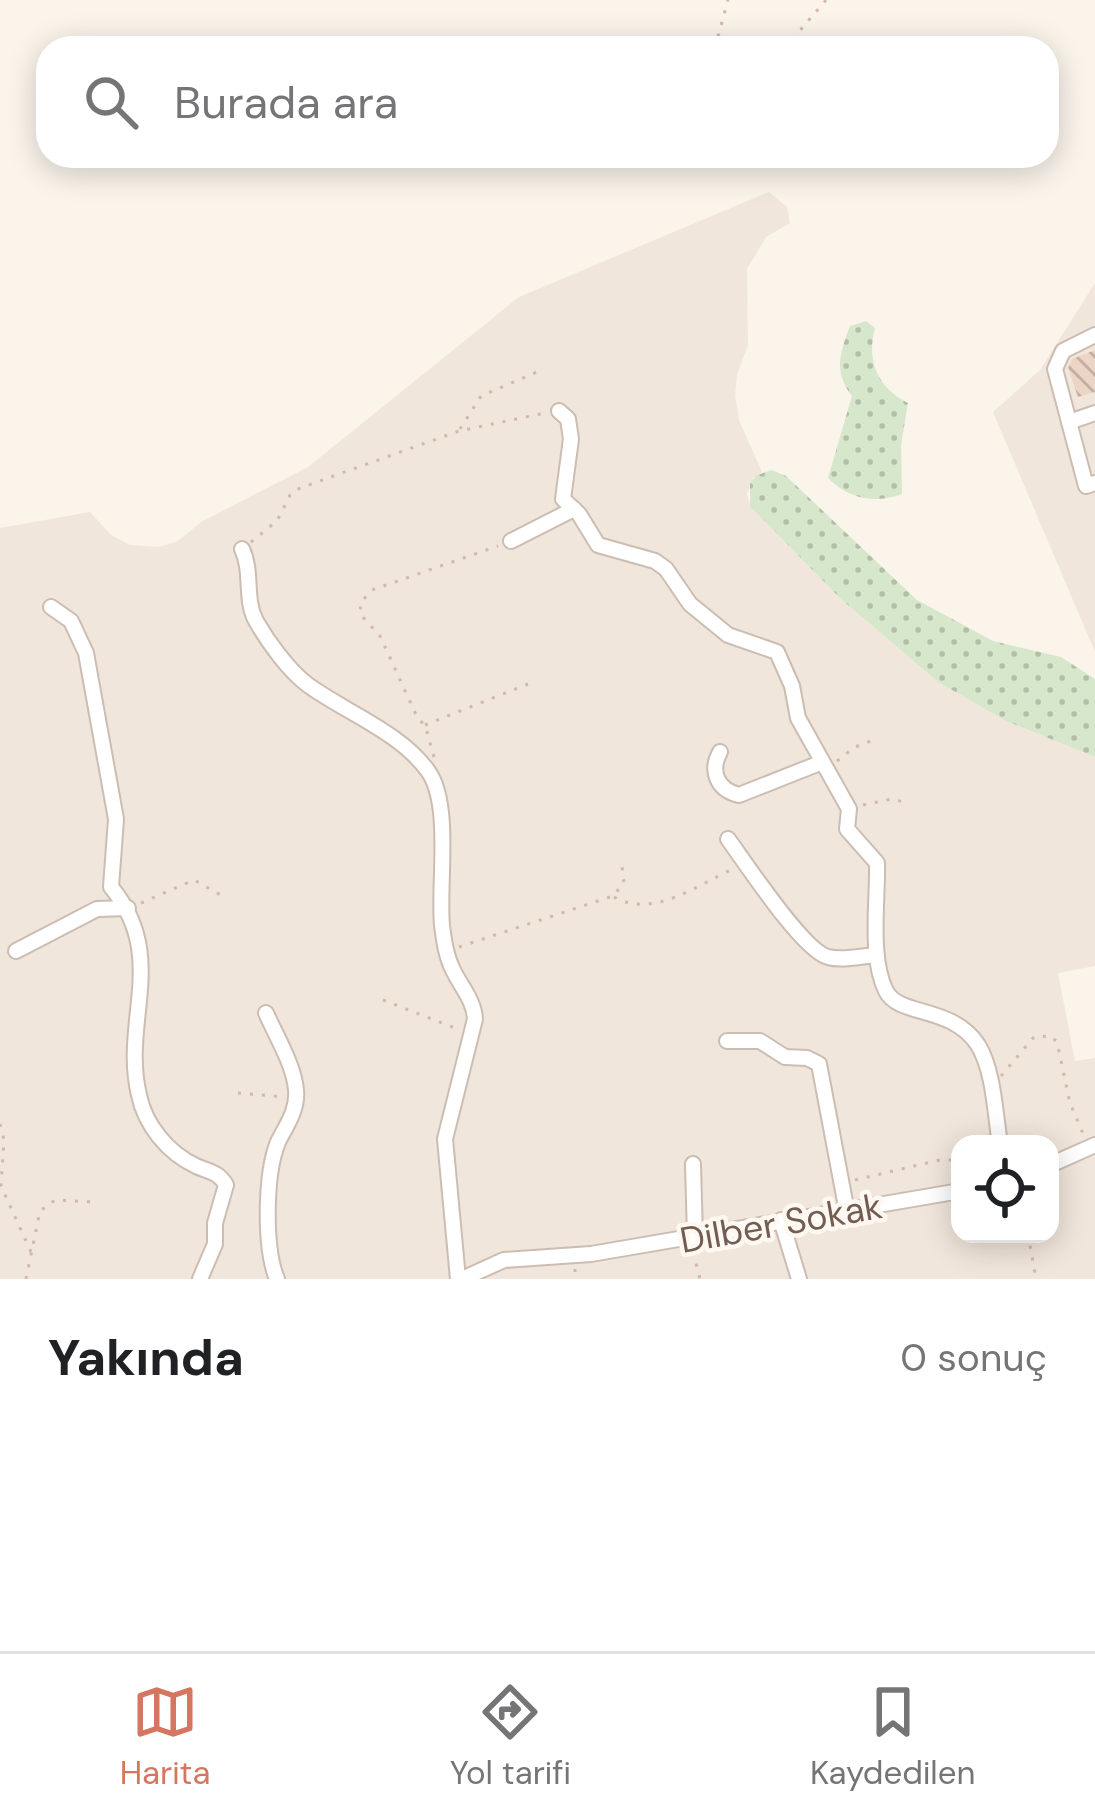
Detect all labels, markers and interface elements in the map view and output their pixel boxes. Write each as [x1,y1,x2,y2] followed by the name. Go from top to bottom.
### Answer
[36,36,1059,168] search box
[78,69,144,135] icon: search
[174,73,398,132] text: Burada ara
[951,1135,1059,1243] map controls
[951,1135,1059,1243] button: locate
[676,1182,886,1264] street label: Dilber Sokak
[48,1324,244,1391] text: Yakında
[900,1332,1047,1383] text: 0 sonuç
[120,1679,211,1794] tab: Harita
[450,1679,571,1794] tab: Yol tarifi
[810,1679,975,1794] tab: Kaydedilen

